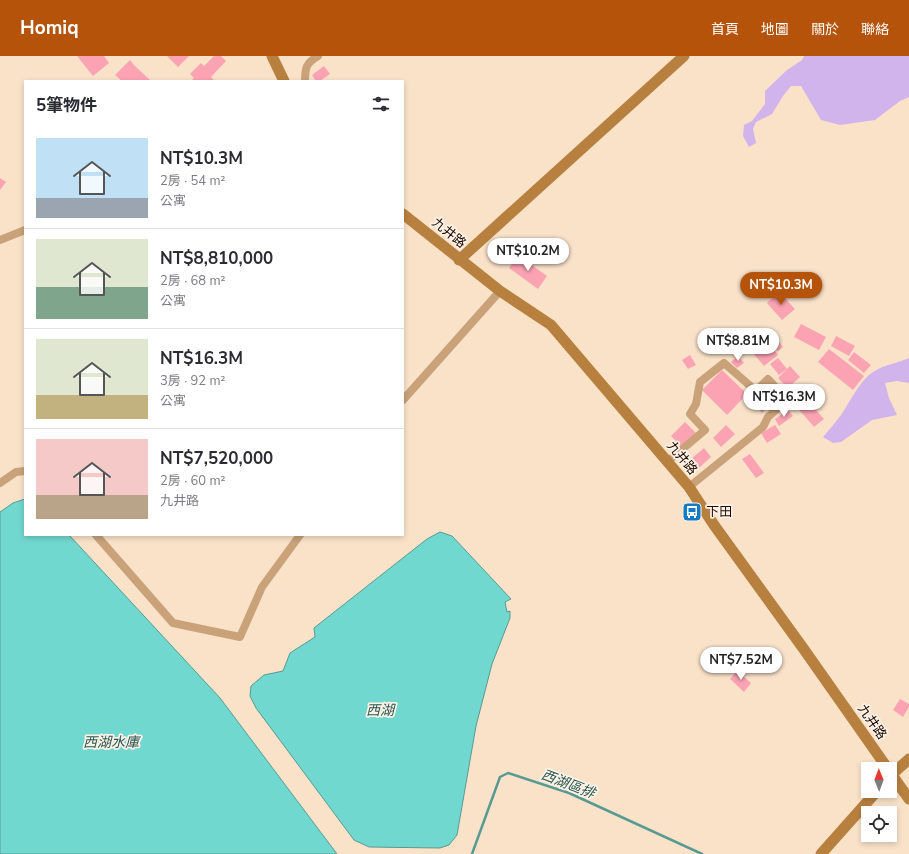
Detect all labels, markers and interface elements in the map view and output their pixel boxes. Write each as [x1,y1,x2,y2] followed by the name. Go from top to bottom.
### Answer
[20,15,79,41] text: Homiq
[711,20,739,39] text: 首頁
[761,20,789,39] text: 地圖
[811,20,839,39] text: 關於
[861,20,889,39] text: 聯絡
[370,93,392,115] icon: filters
[36,94,97,117] text: 5筆物件
[160,147,243,170] text: NT$10.3M
[68,154,116,202] icon: home
[160,172,225,190] text: 2房 · 54 m²
[160,192,186,210] text: 公寓
[428,214,470,252] street label: 九井路
[487,238,569,272] pin: NT$10.2M
[496,242,560,260] text: NT$10.2M
[160,247,273,270] text: NT$8,810,000
[68,255,116,303] icon: home
[160,272,225,290] text: 2房 · 68 m²
[740,272,822,306] pin: NT$10.3M
[749,276,813,294] text: NT$10.3M
[160,292,186,310] text: 公寓
[697,328,779,362] pin: NT$8.81M
[706,332,770,350] text: NT$8.81M
[160,347,243,370] text: NT$16.3M
[68,355,116,403] icon: home
[160,372,225,390] text: 3房 · 92 m²
[743,384,825,418] pin: NT$16.3M
[752,388,816,406] text: NT$16.3M
[160,392,186,410] text: 公寓
[663,437,701,479] street label: 九井路
[160,447,273,470] text: NT$7,520,000
[68,455,116,503] icon: home
[160,472,225,490] text: 2房 · 60 m²
[160,492,199,510] text: 九井路
[681,501,703,523] bus stop icon: 下田
[706,503,732,521] place label: 下田
[700,647,782,681] pin: NT$7.52M
[709,651,773,669] text: NT$7.52M
[366,701,396,720] water label: 西湖
[853,701,891,743] street label: 九井路
[83,733,141,752] water label: 西湖水庫
[861,762,897,798] north arrow
[861,762,897,842] map controls
[538,765,599,804] water label: 西湖區排
[861,806,897,842] button: locate

